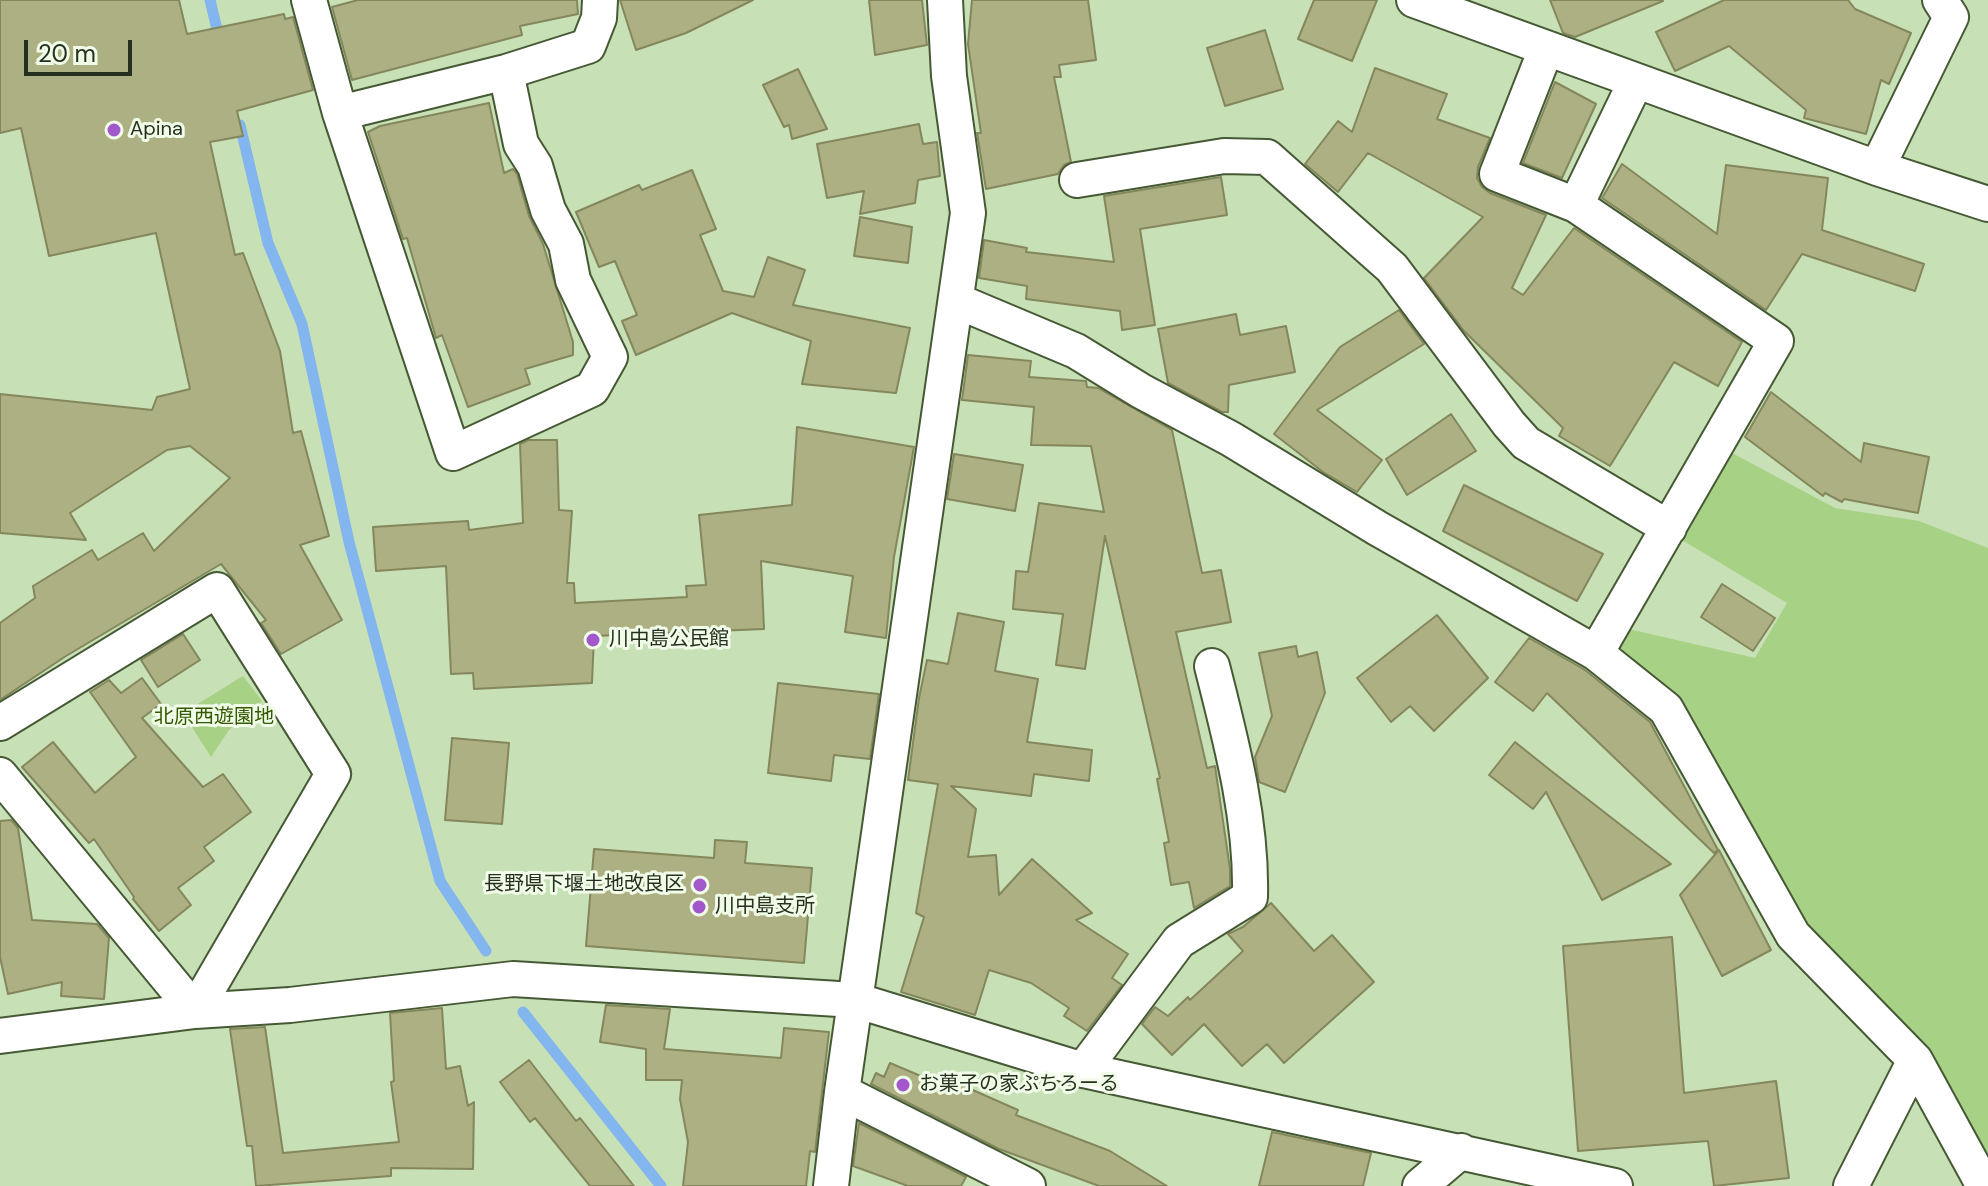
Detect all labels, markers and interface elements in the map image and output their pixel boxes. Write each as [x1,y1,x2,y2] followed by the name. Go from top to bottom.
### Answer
[28,24,136,74] scale bar
[38,38,96,69] text: 20 m
[130,118,183,142] place label: Apina
[105,121,123,139] marker: Apina
[609,628,729,652] place label: 川中島公民館
[584,631,602,649] marker: 川中島公民館
[154,706,274,730] park label: 北原西遊園地
[484,873,684,897] place label: 長野県下堰土地改良区
[691,876,709,894] marker: 長野県下堰土地改良区
[715,895,815,919] place label: 川中島支所
[690,898,708,916] marker: 川中島支所
[919,1073,1119,1097] place label: お菓子の家ぷちろーる
[894,1076,912,1094] marker: お菓子の家ぷちろーる

